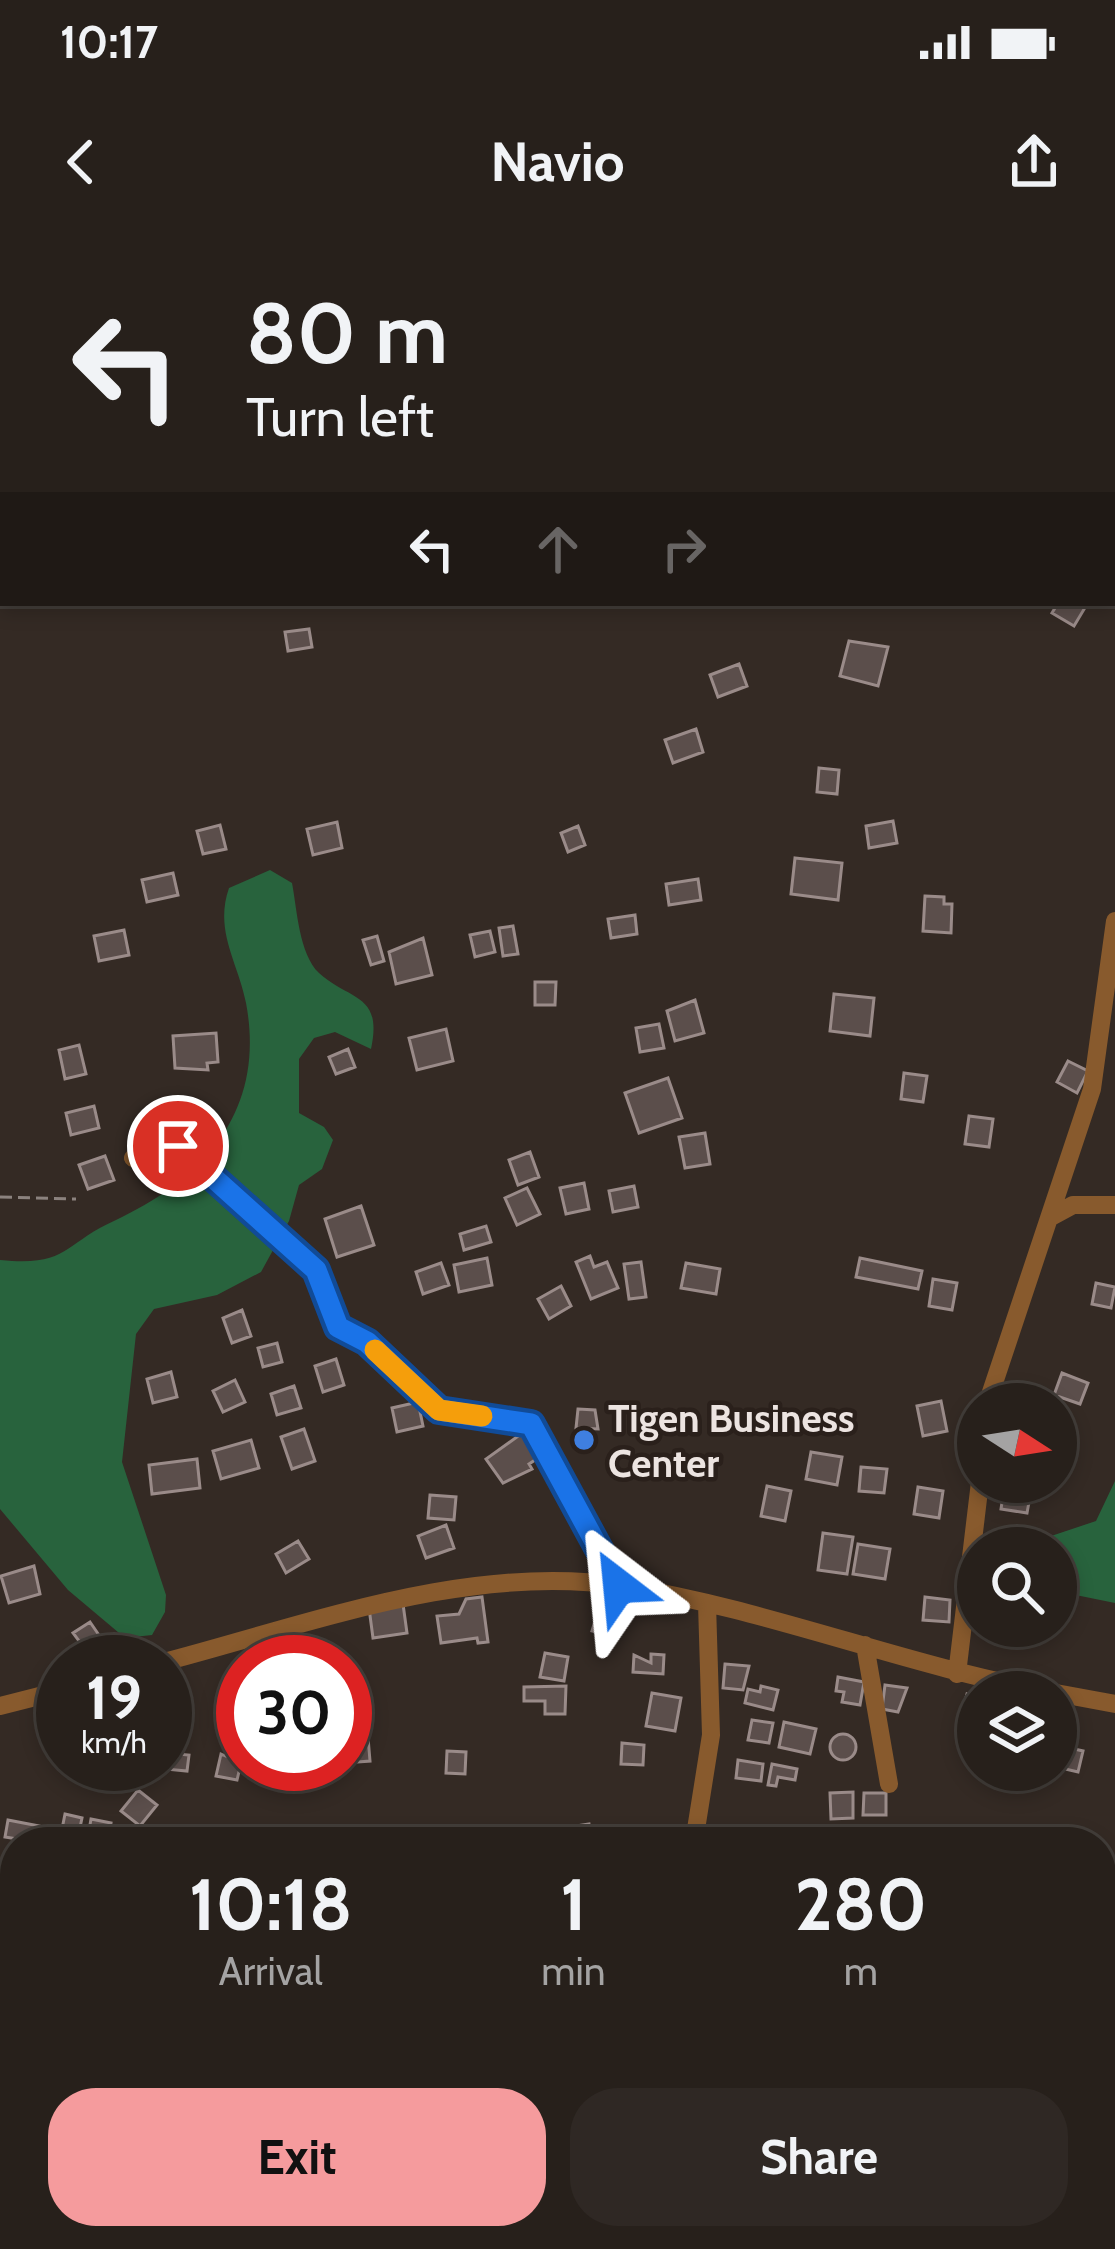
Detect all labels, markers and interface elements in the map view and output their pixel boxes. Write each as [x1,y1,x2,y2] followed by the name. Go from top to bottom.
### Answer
[60,15,158,69] text: 10:17
[48,129,114,195] icon: back
[490,129,625,195] text: Navio
[1001,129,1067,195] icon: share
[246,282,448,384] text: 80 m
[48,288,204,444] icon: left
[246,384,434,450] text: Turn left
[399,516,465,582] icon: left
[525,516,591,582] icon: ahead
[651,516,717,582] icon: right
[127,1095,229,1197] pin
[145,1113,211,1179] icon: arrive
[957,1383,1077,1503] north arrow
[957,1383,1077,1791] map controls
[608,1394,855,1487] place label: Tigen Business Center
[571,1427,597,1453] marker: Tigen Business Center
[556,1523,682,1649] position arrow
[957,1527,1077,1647] button: search
[216,1635,372,1791] speed limit sign: 30
[86,1661,142,1734] text: 19
[957,1671,1077,1791] button: layers
[81,1724,147,1761] text: km/h
[189,1861,352,1948] text: 10:18
[560,1861,587,1948] text: 1
[795,1861,927,1948] text: 280
[219,1947,323,1995] text: Arrival
[541,1947,606,1995] text: min
[844,1947,878,1995] text: m
[48,2088,546,2226] button: Exit
[570,2088,1068,2226] button: Share

